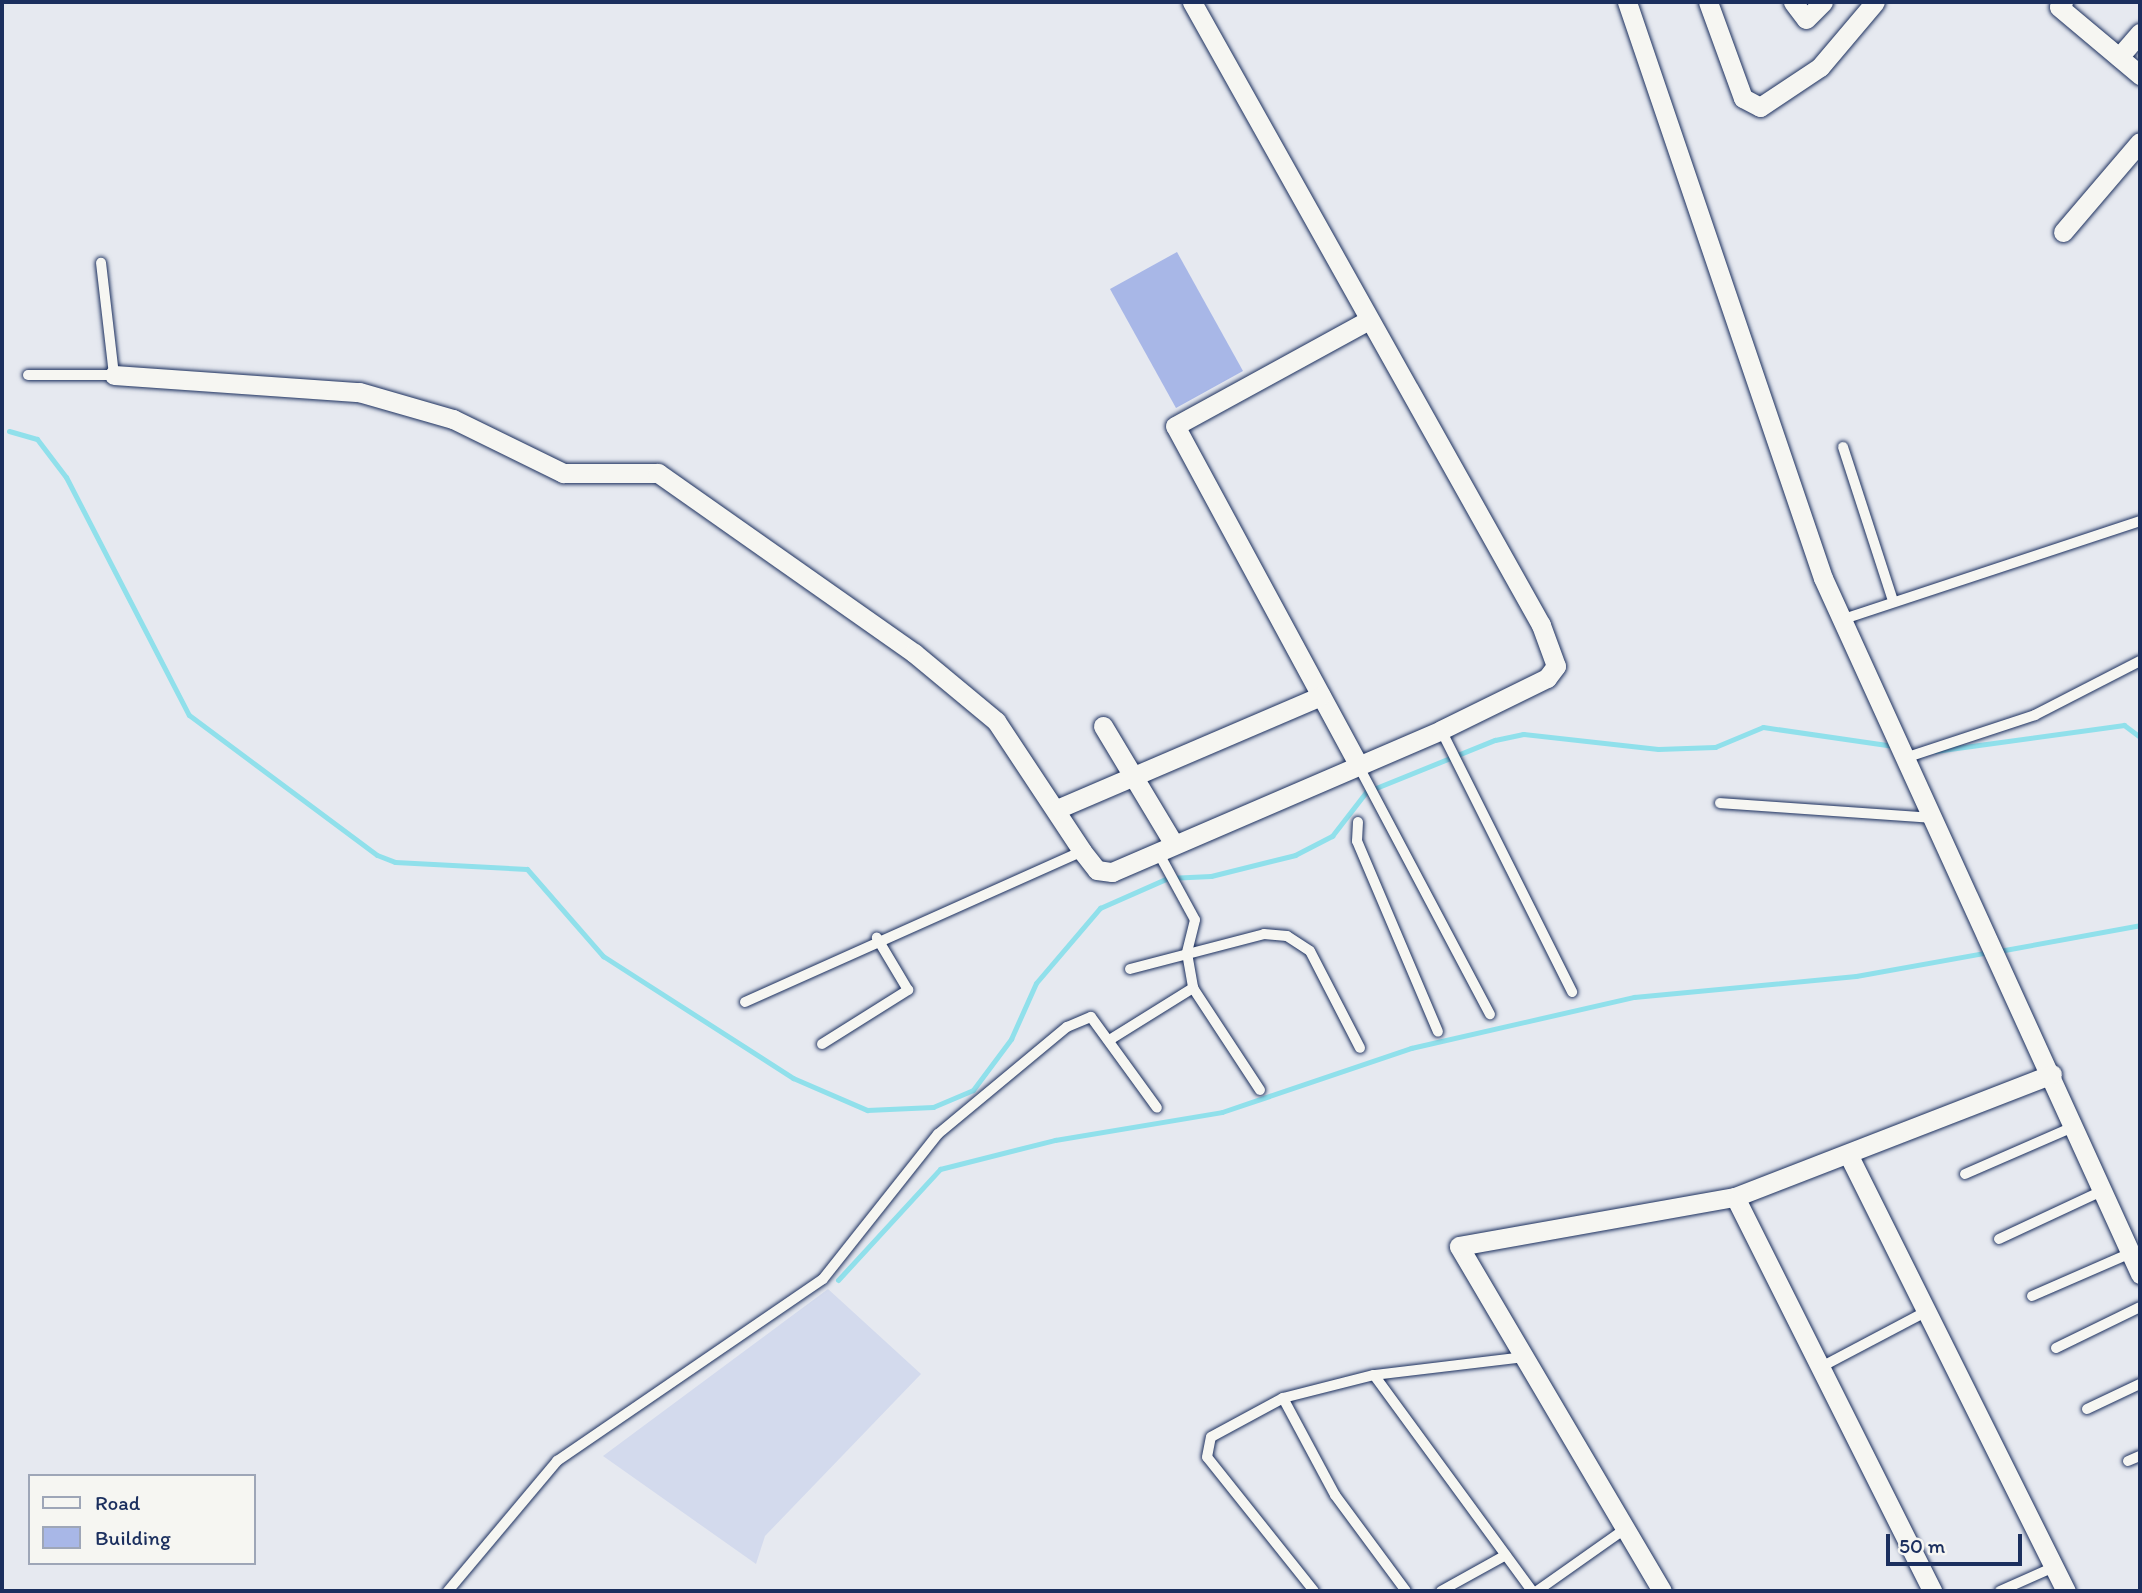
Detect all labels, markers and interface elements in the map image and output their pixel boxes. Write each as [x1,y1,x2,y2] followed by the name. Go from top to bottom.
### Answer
[28,1474,256,1565] legend
[95,1490,140,1515] text: Road
[1890,1520,2026,1564] scale bar
[95,1525,171,1550] text: Building
[1899,1533,1945,1558] text: 50 m

